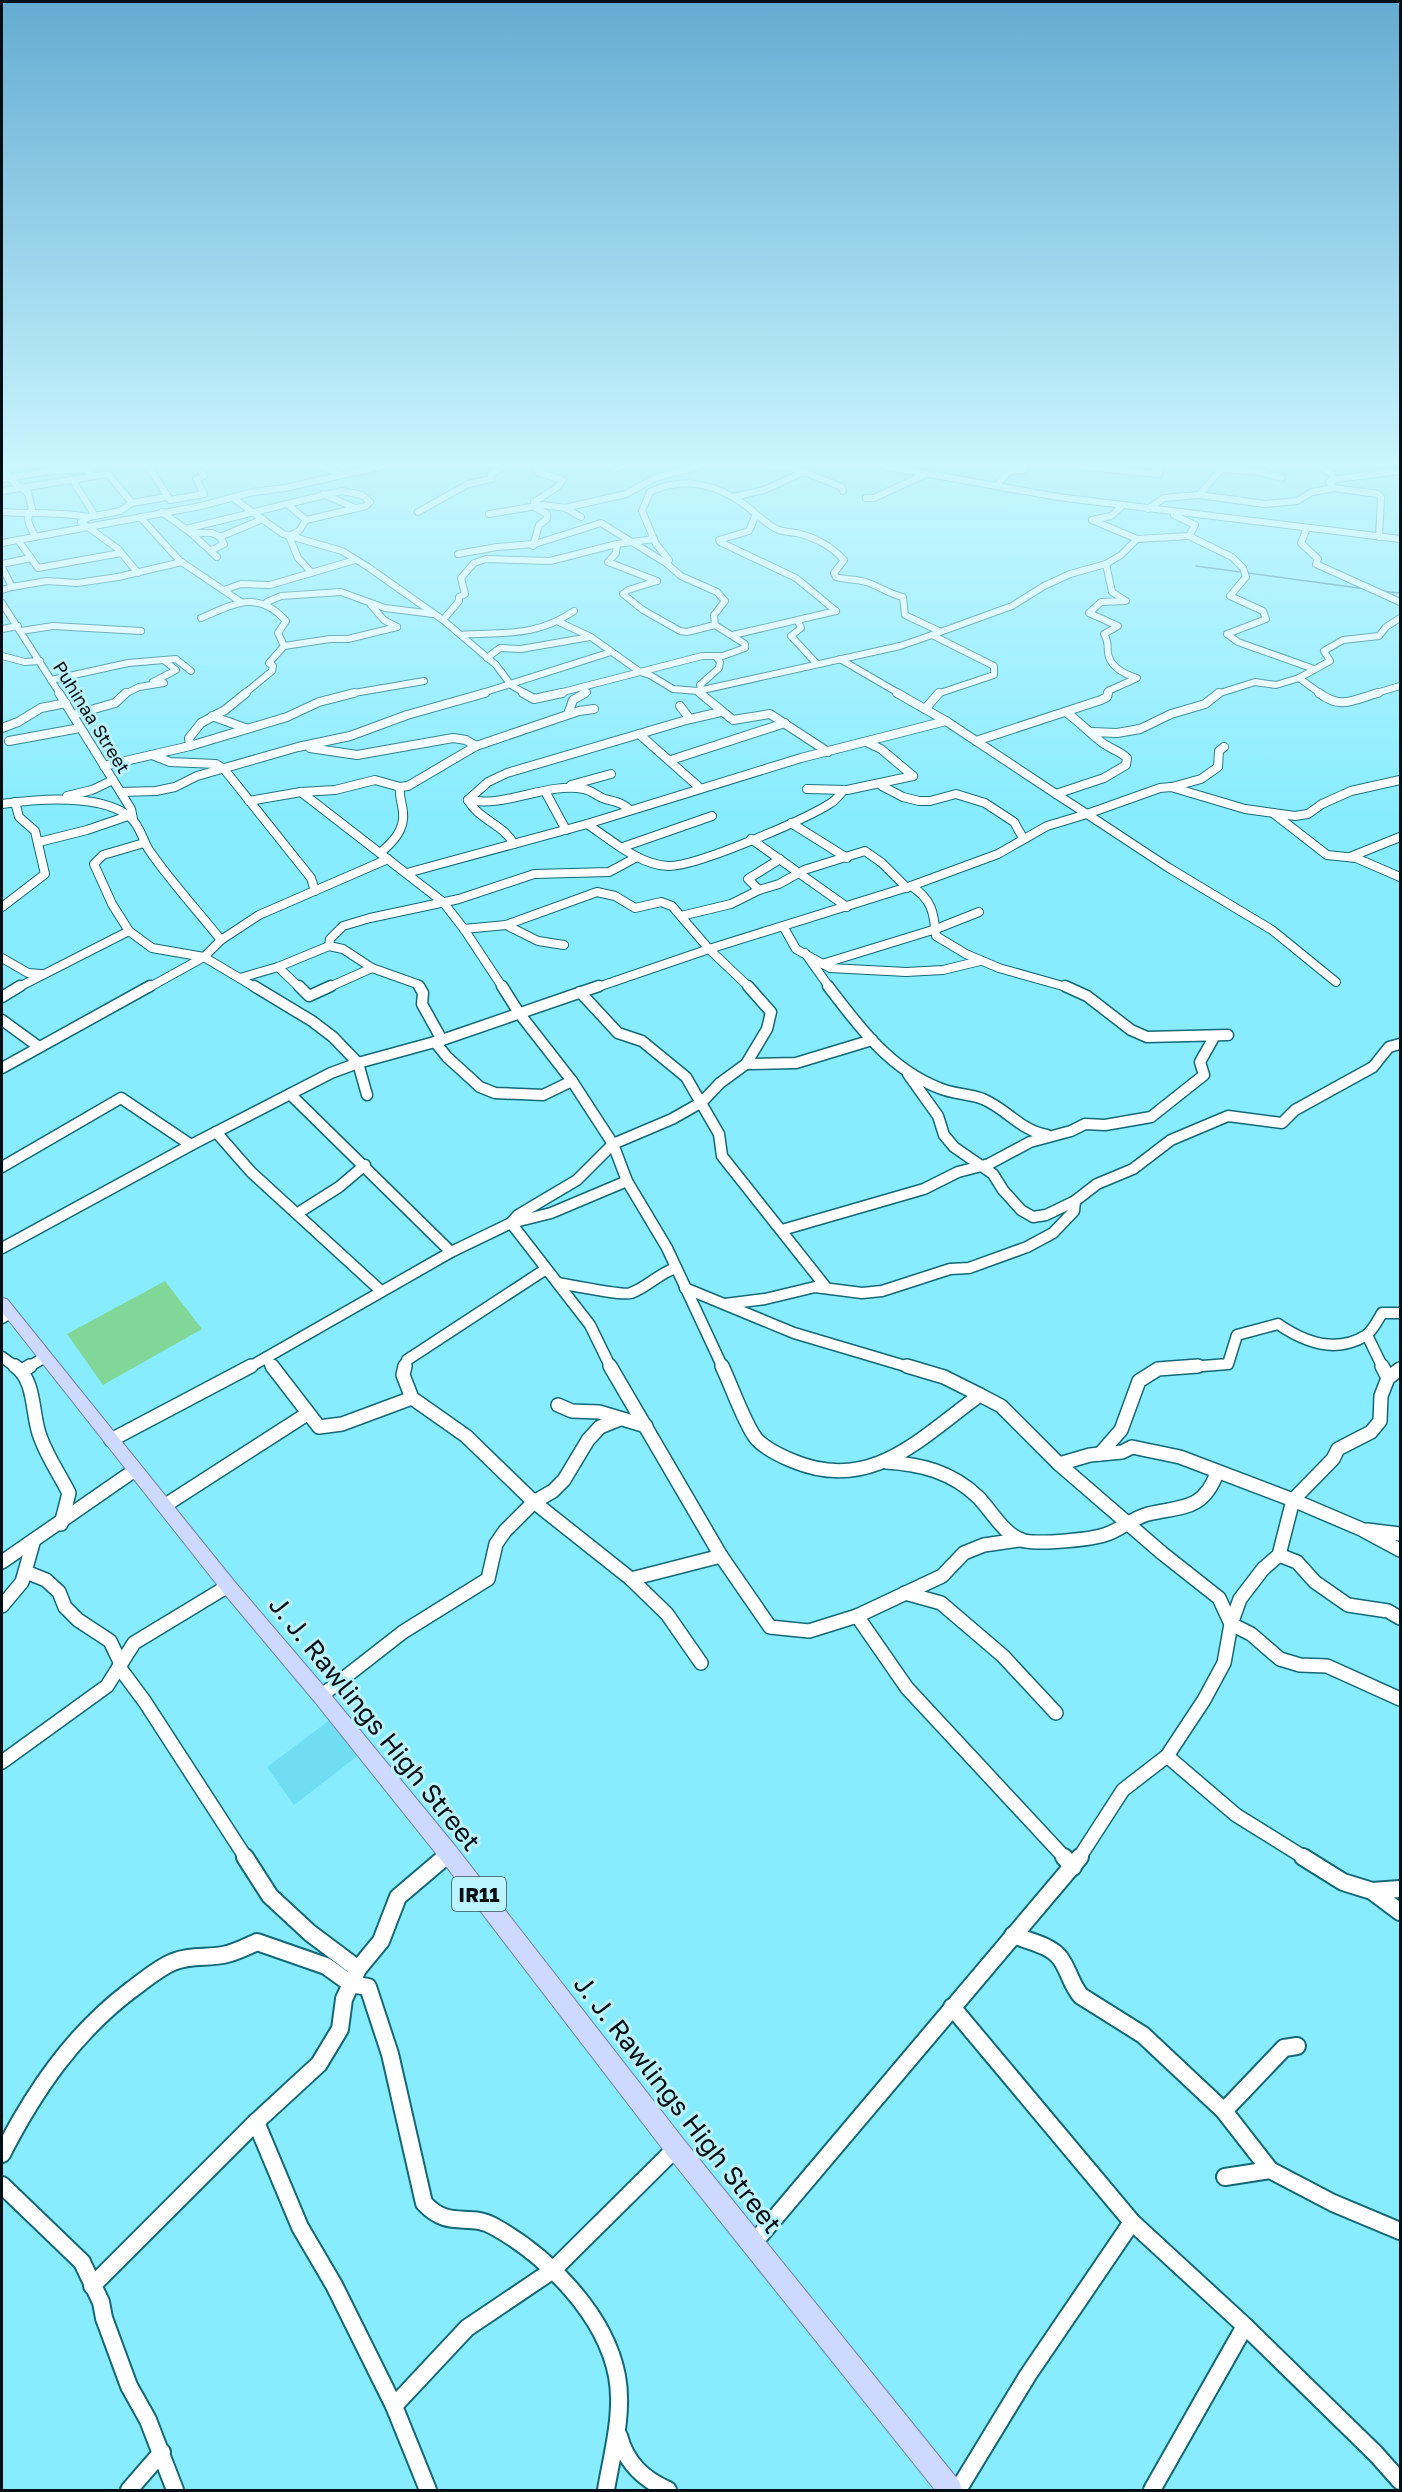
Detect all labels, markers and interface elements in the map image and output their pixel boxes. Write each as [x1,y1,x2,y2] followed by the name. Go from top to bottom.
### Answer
[49,657,135,777] street label: Puhinaa Street
[263,1589,487,1857] street label: J. J. Rawlings High Street
[452,1877,506,1911] road number: IR11
[568,1969,788,2239] street label: J. J. Rawlings High Street

